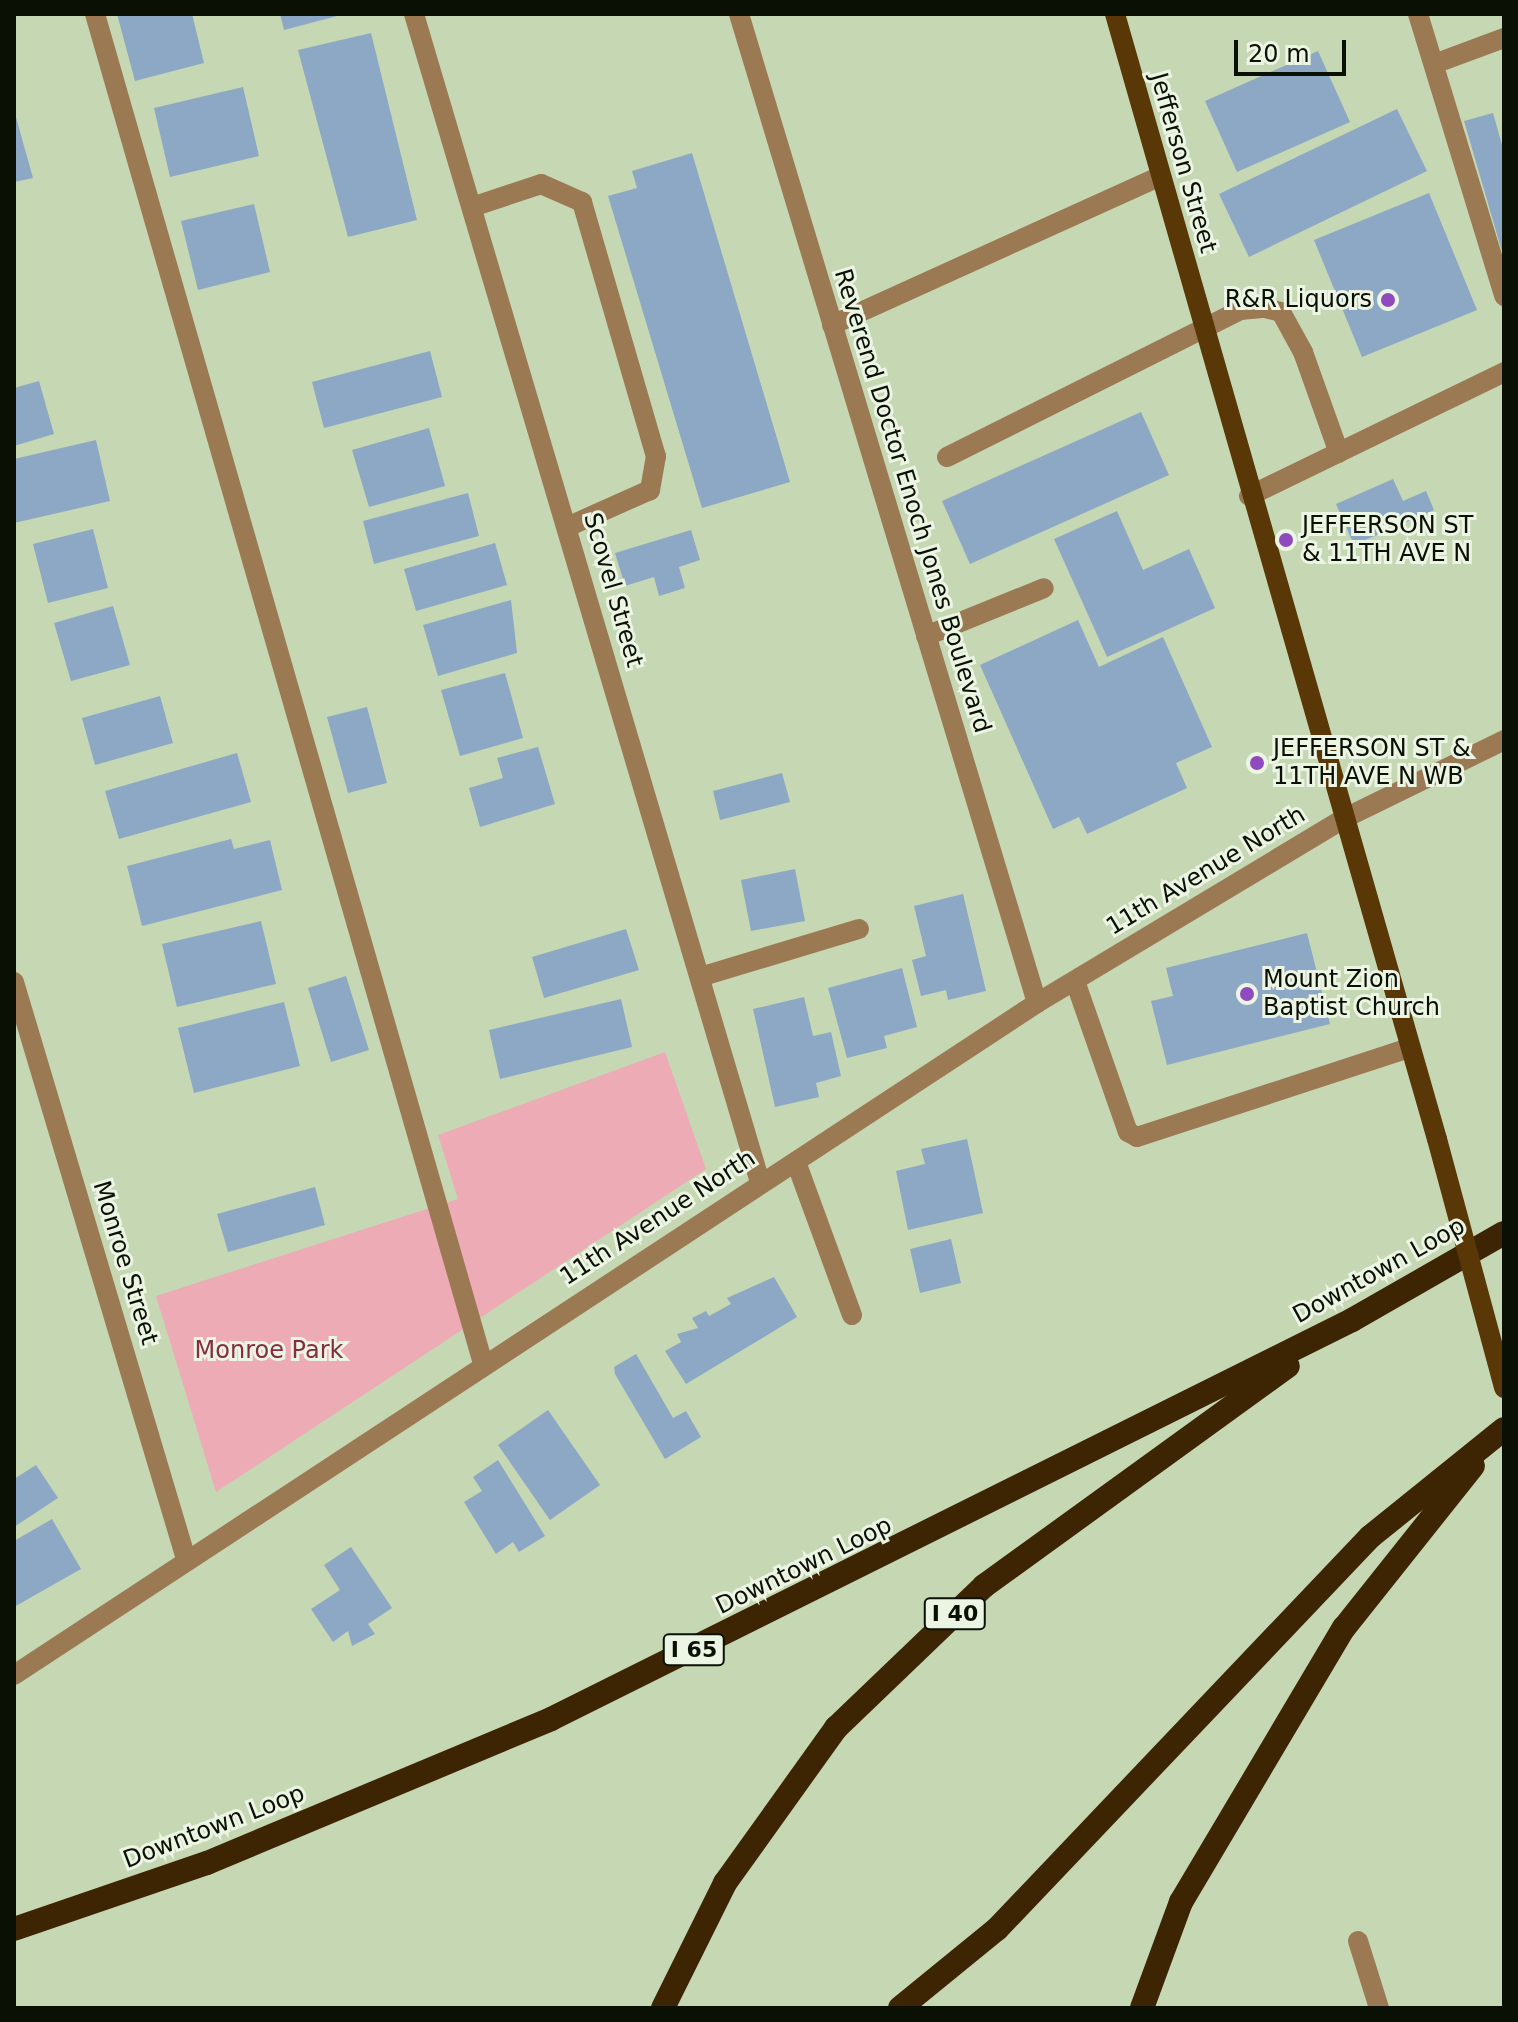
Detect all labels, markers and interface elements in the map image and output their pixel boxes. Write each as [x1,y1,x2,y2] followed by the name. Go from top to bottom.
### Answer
[1238,24,1350,74] scale bar
[1248,40,1310,68] text: 20 m
[1144,70,1222,256] street label: Jefferson Street
[828,265,996,737] street label: Reverend Doctor Enoch Jones Boulevard
[1225,286,1372,314] place label: R&R Liquors
[1379,291,1397,309] marker: R&R Liquors
[577,509,649,671] street label: Scovel Street
[1302,512,1473,568] place label: JEFFERSON ST & 11TH AVE N
[1277,531,1295,549] marker: JEFFERSON ST & 11TH AVE N
[1273,735,1471,791] place label: JEFFERSON ST & 11TH AVE N WB
[1248,754,1266,772] marker: JEFFERSON ST & 11TH AVE N WB
[1101,800,1311,942] street label: 11th Avenue North
[1263,966,1440,1022] place label: Mount Zion Baptist Church
[1238,985,1256,1003] marker: Mount Zion Baptist Church
[555,1144,761,1292] street label: 11th Avenue North
[86,1178,164,1348] street label: Monroe Street
[1288,1212,1470,1330] street label: Downtown Loop
[195,1337,343,1365] park label: Monroe Park
[711,1511,897,1621] street label: Downtown Loop
[923,1596,987,1632] road number: I 40
[662,1632,726,1668] road number: I 65
[119,1779,309,1875] street label: Downtown Loop

